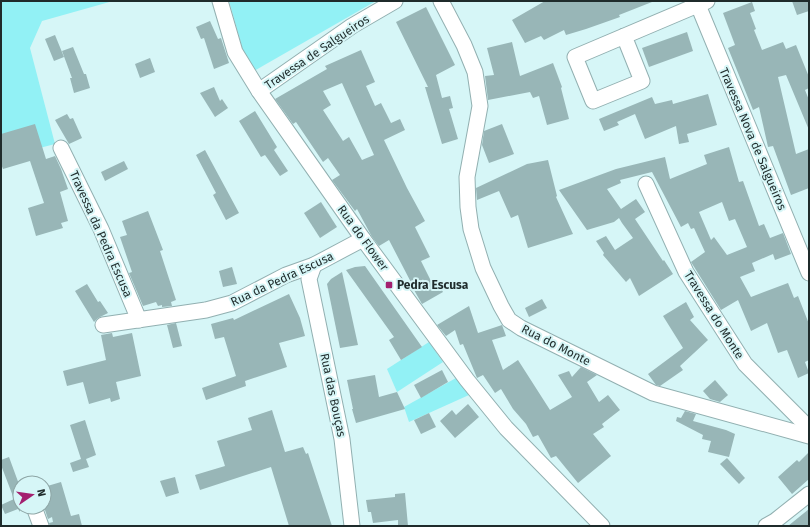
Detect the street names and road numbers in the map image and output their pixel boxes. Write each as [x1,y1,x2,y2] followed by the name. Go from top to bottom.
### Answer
[262,12,372,92] street label: Travessa de Salgueiros
[717,66,790,213] street label: Travessa Nova de Salgueiros
[67,168,135,300] street label: Travessa da Pedra Escusa
[335,203,392,274] street label: Rua do Flower
[228,249,336,309] street label: Rua da Pedra Escusa
[681,268,747,362] street label: Travessa do Monte
[519,322,593,368] street label: Rua do Monte
[317,352,349,439] street label: Rua das Bouças

